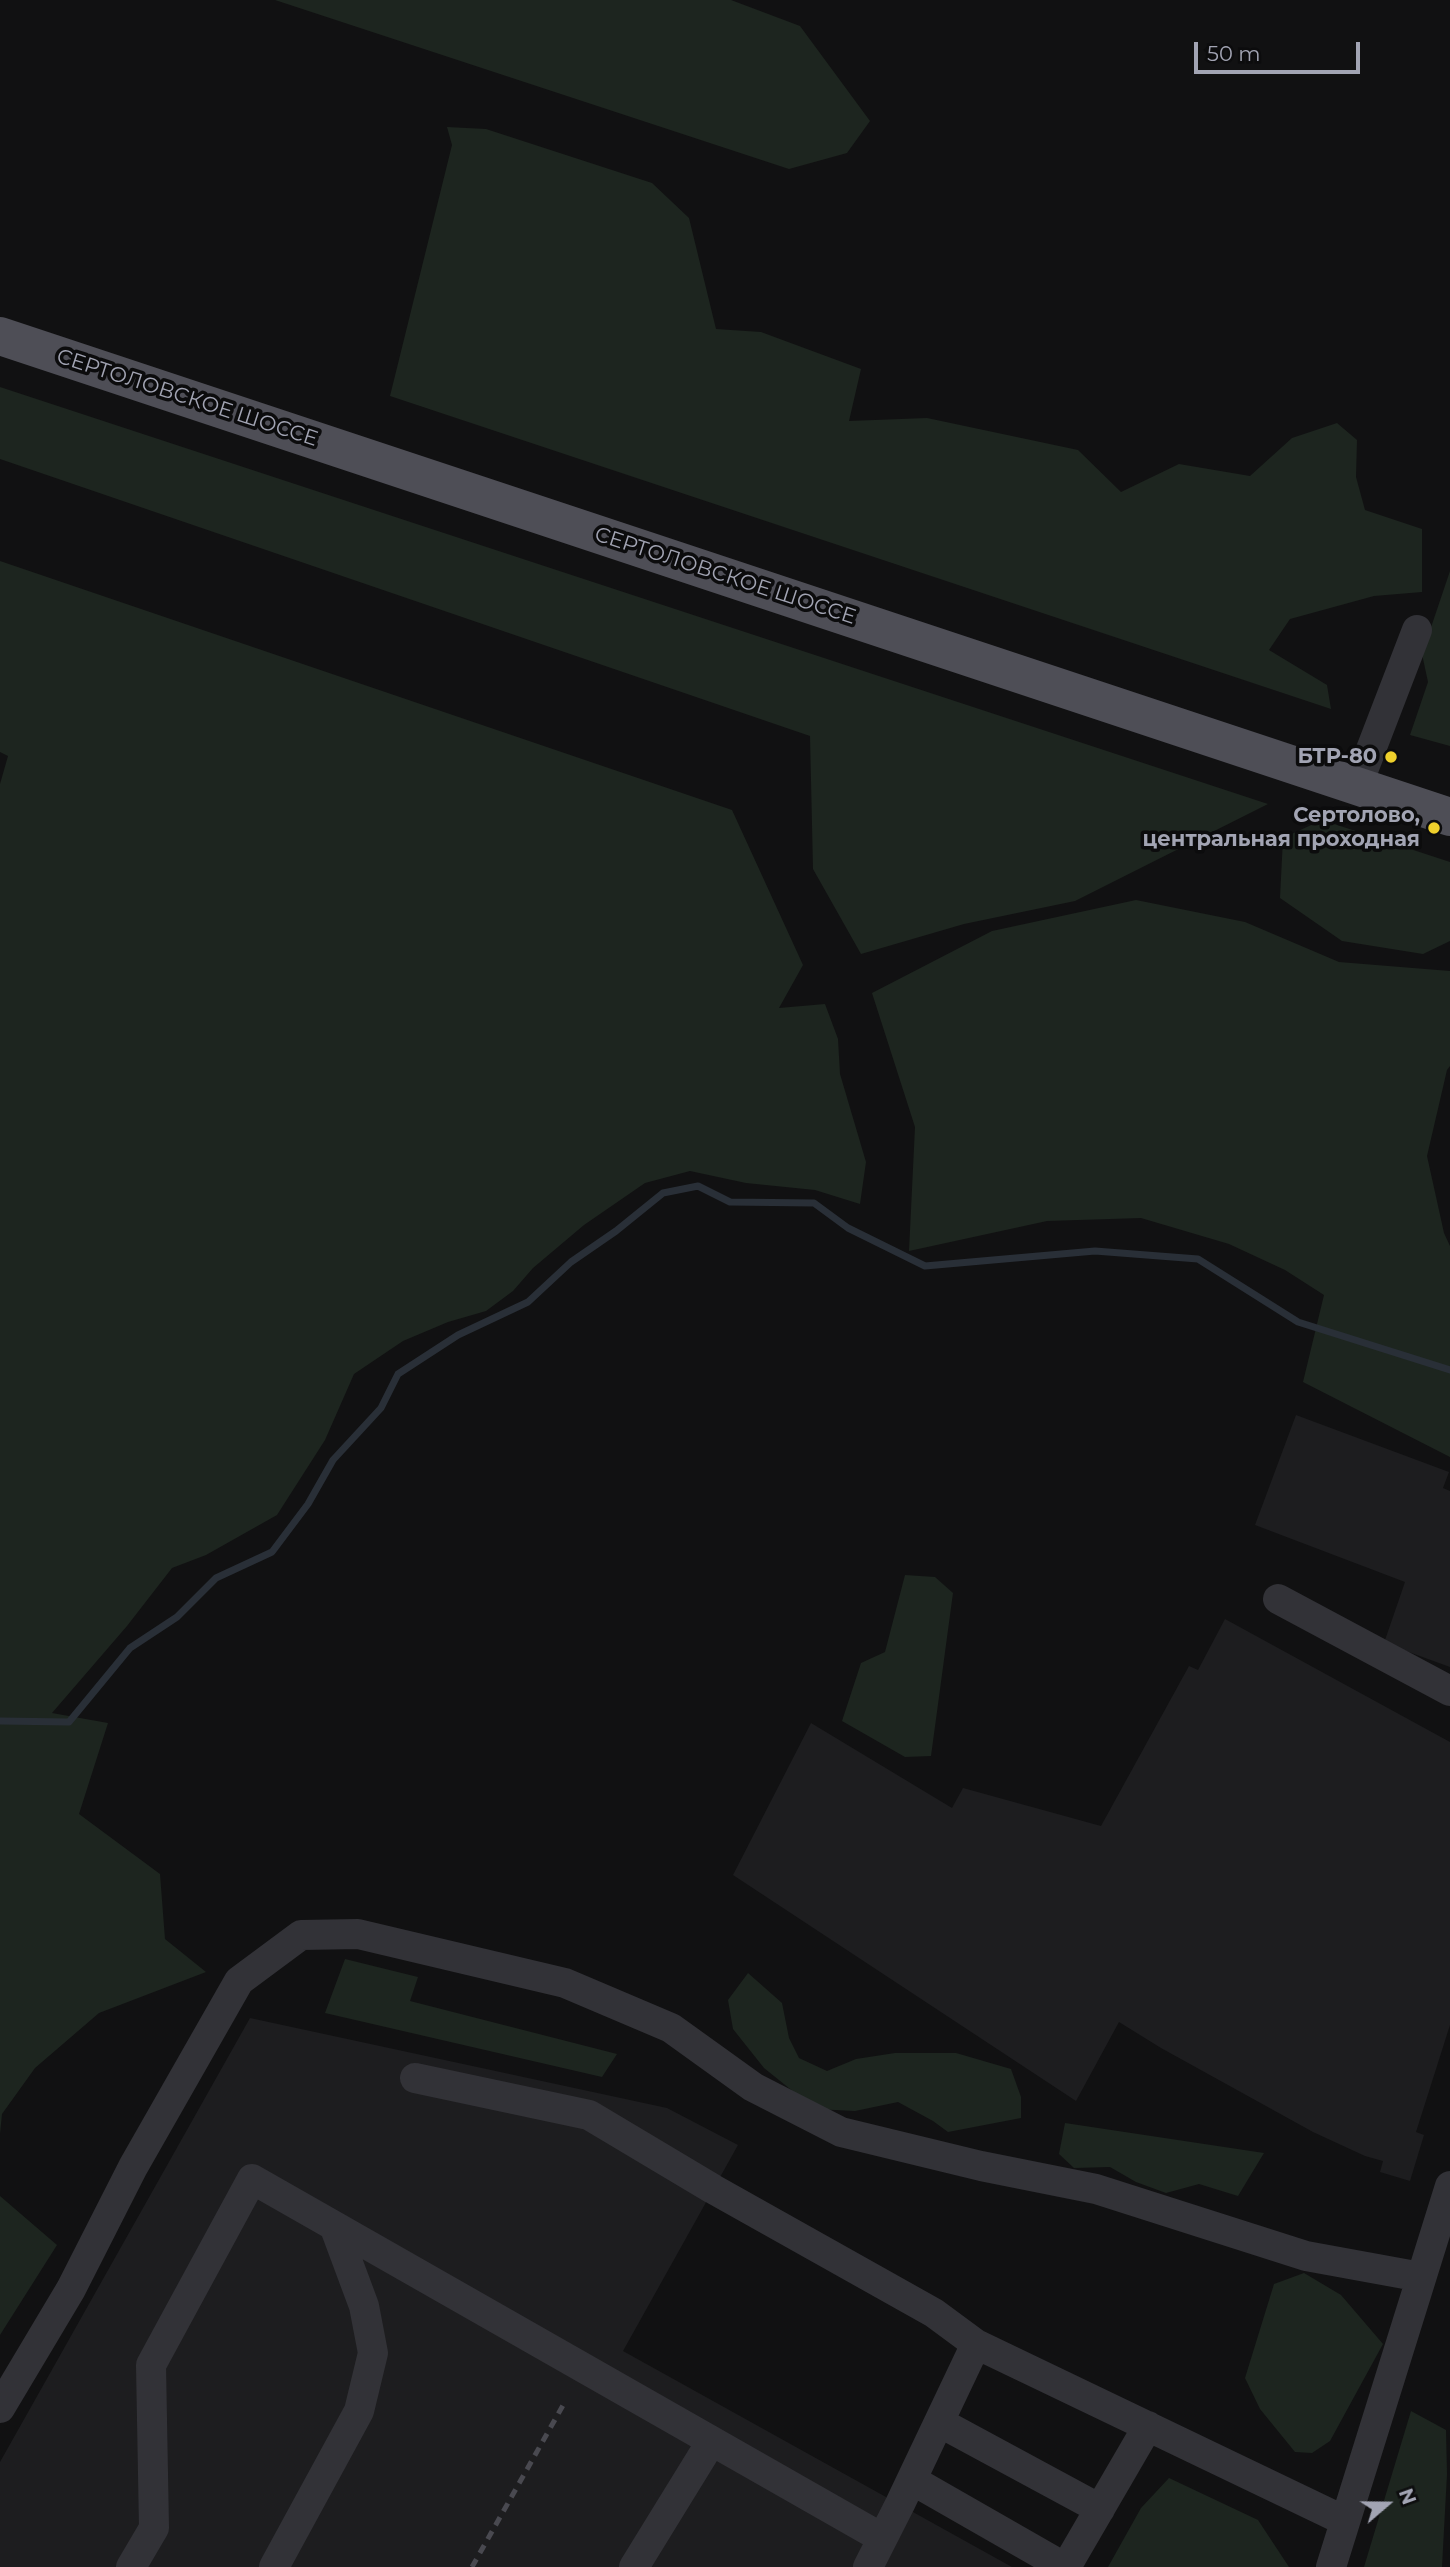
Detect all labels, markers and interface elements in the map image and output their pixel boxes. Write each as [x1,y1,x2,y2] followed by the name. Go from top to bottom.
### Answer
[1198,28,1364,72] scale bar
[1207,41,1261,66] text: 50 m
[53,344,321,452] street label: СЕРТОЛОВСКОЕ ШОССЕ
[591,522,859,630] street label: СЕРТОЛОВСКОЕ ШОССЕ
[1298,744,1377,770] place label: БТР-80
[1383,749,1399,765] marker: БТР-80
[1143,803,1420,853] place label: Сертолово, центральная проходная
[1426,820,1442,836] marker: Сертолово, центральная проходная
[1352,2469,1422,2539] north arrow
[1394,2485,1421,2508] text: N

